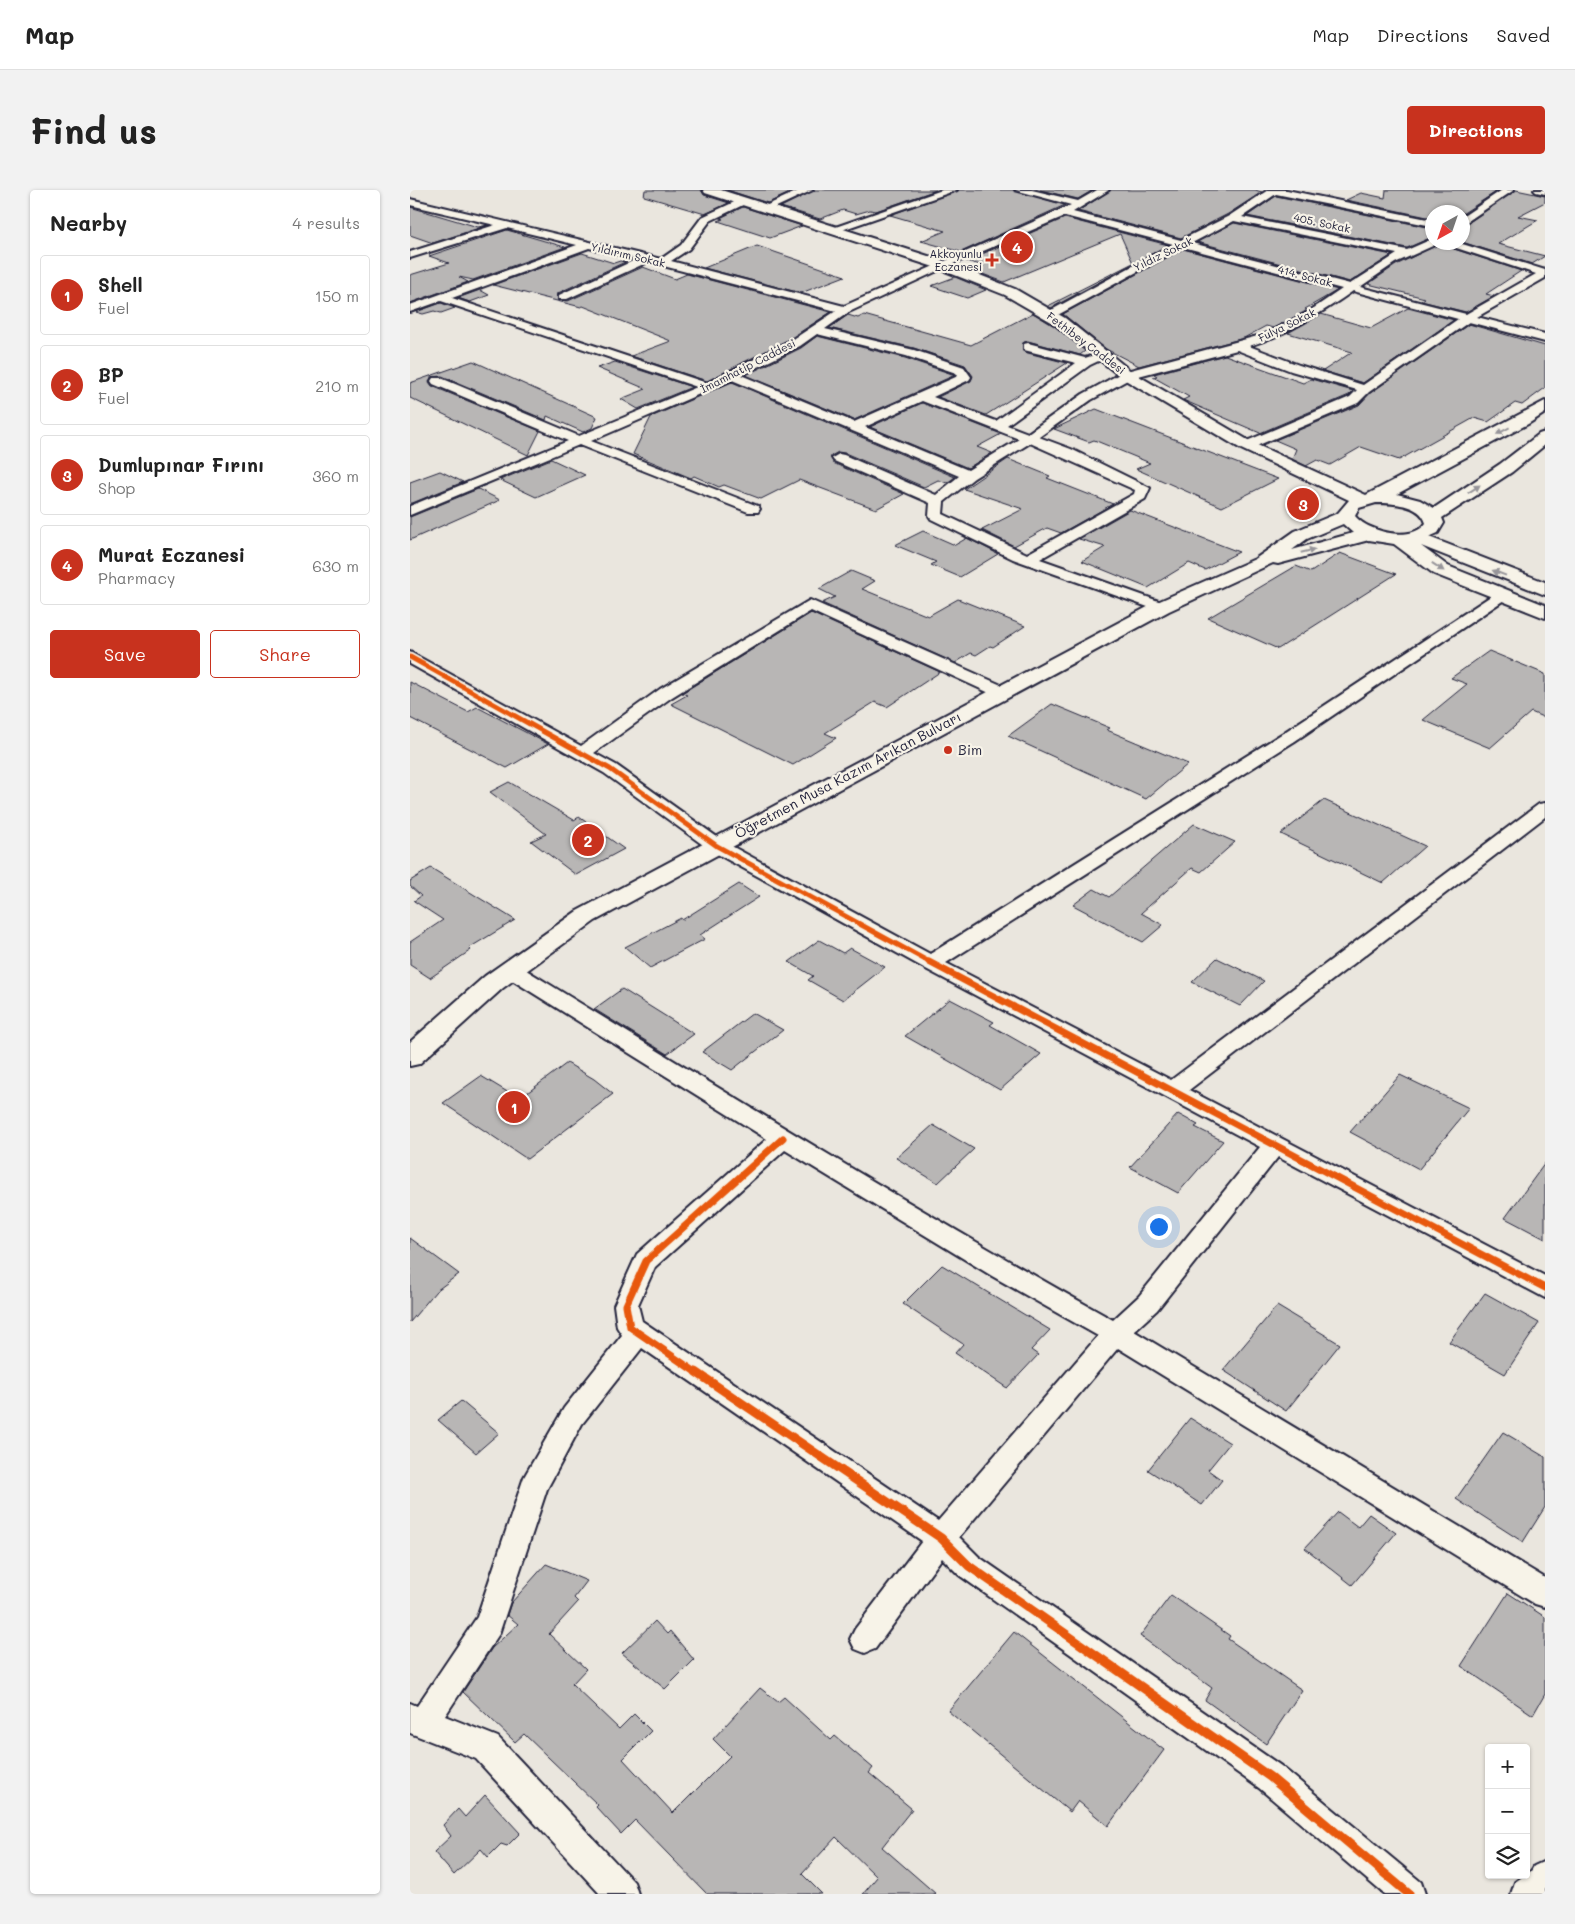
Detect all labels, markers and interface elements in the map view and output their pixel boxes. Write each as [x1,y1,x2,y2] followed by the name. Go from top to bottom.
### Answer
[25,19,74,50] text: Map
[1312,23,1349,47] text: Map
[1377,23,1469,47] text: Directions
[1497,23,1550,47] text: Saved
[1407,106,1545,154] button: Directions
[30,107,157,153] text: Find us
[1425,205,1470,250] north arrow
[50,209,127,236] text: Nearby
[1292,209,1352,236] street label: 405. Sokak
[292,212,360,233] text: 4 results
[1001,228,1033,266] pin: 4
[1130,233,1195,274] street label: Yıldız Sokak
[589,239,667,270] street label: Yıldırım Sokak
[930,246,982,274] place label: Akkoyunlu Eczanesi
[986,254,998,266] marker: Akkoyunlu Eczanesi
[1276,261,1334,290] street label: 414. Sokak
[98,272,143,297] text: Shell
[63,285,71,306] text: 1
[315,285,359,306] text: 150 m
[98,297,130,318] text: Fuel
[1255,304,1318,345] street label: Fulya Sokak
[1044,308,1129,377] street label: Fethibey Caddesi
[698,335,798,396] street label: İmamhatip Caddesi
[98,362,124,387] text: BP
[63,375,71,396] text: 2
[315,375,359,396] text: 210 m
[98,387,130,408] text: Fuel
[1496,427,1511,435] one-way arrow
[98,452,264,477] text: Dumlupınar Fırını
[62,465,72,486] text: 3
[312,465,359,486] text: 360 m
[98,477,135,498] text: Shop
[1467,484,1480,494] one-way arrow
[1287,485,1319,523] pin: 3
[98,542,245,567] text: Murat Eczanesi
[1301,547,1316,555] one-way arrow
[62,555,72,576] text: 4
[312,555,359,576] text: 630 m
[1431,562,1445,572] one-way arrow
[98,567,175,588] text: Pharmacy
[1491,569,1506,577] one-way arrow
[50,630,200,678] button: Save
[210,630,360,678] button: Share
[731,707,964,843] street label: Öğretmen Musa Kazım Arıkan Bulvarı
[958,740,982,759] place label: Bim
[942,744,954,756] marker: Bim
[572,821,604,859] pin: 2
[498,1088,530,1126] pin: 1
[1146,1214,1172,1240] your location
[1485,1744,1530,1879] map controls
[1485,1744,1530,1789] button: +
[1485,1789,1530,1834] button: −
[1485,1834,1530,1879] button: layers

